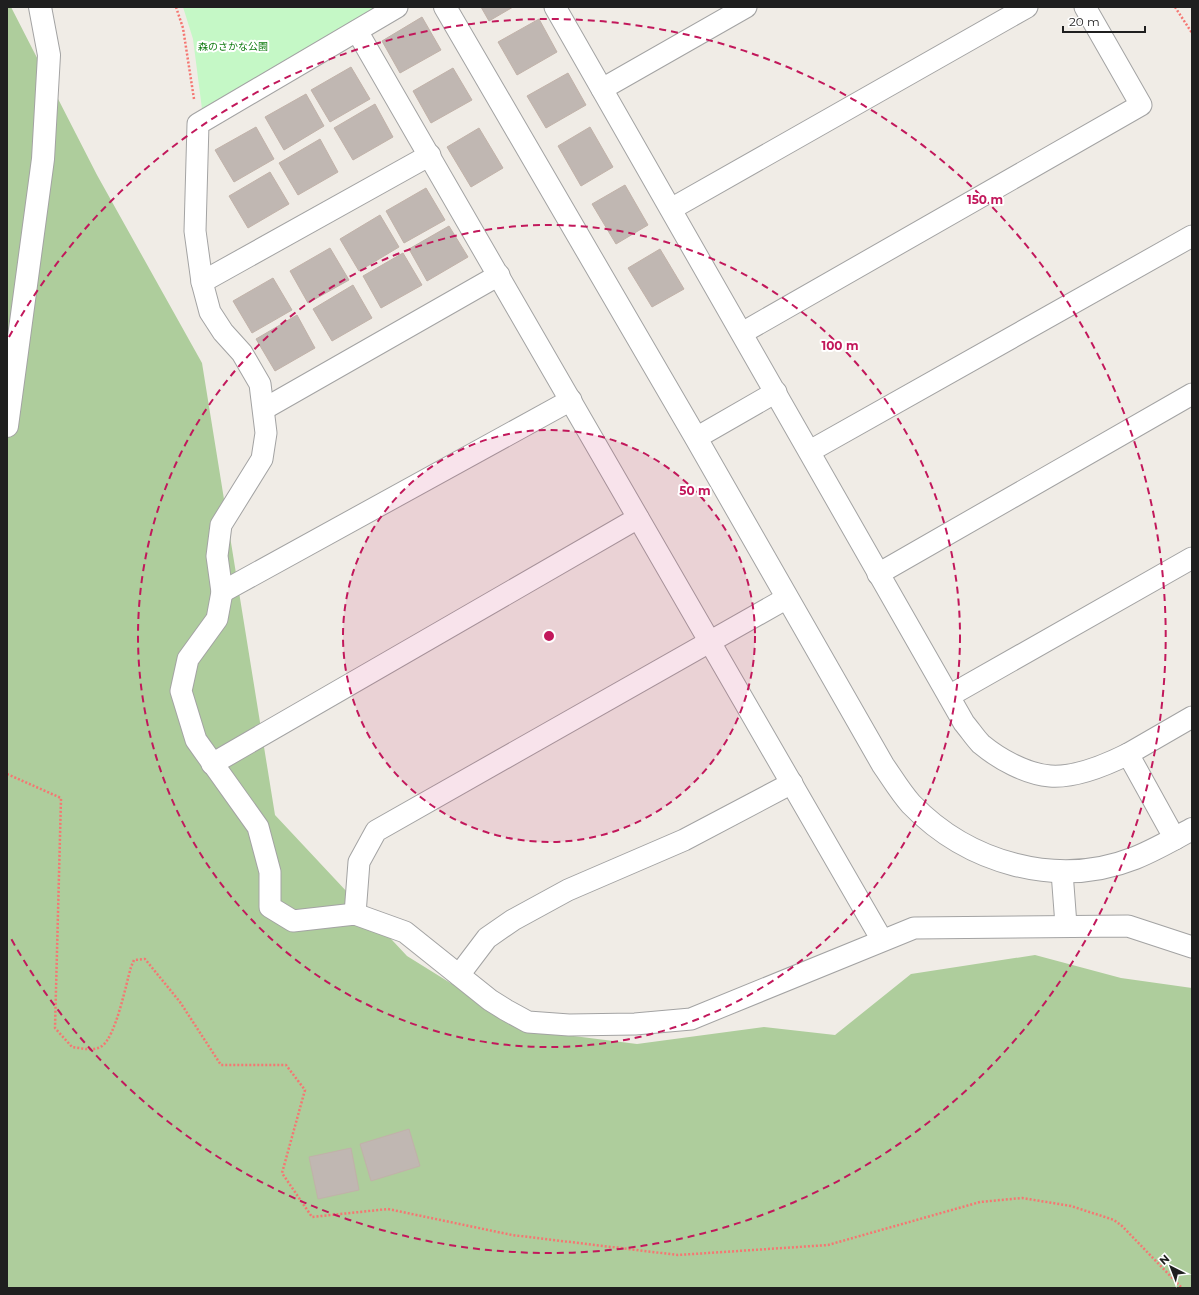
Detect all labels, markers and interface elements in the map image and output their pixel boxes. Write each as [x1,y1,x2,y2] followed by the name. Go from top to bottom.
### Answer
[1063,8,1145,34] scale bar
[1069,14,1100,29] text: 20 m
[198,40,268,53] park label: 森のさかな公園
[967,192,1003,207] text: 150 m
[822,338,858,353] text: 100 m
[679,483,711,498] text: 50 m
[542,629,556,643] centre of rings
[1151,1247,1191,1287] north arrow
[1156,1251,1172,1268] text: N

